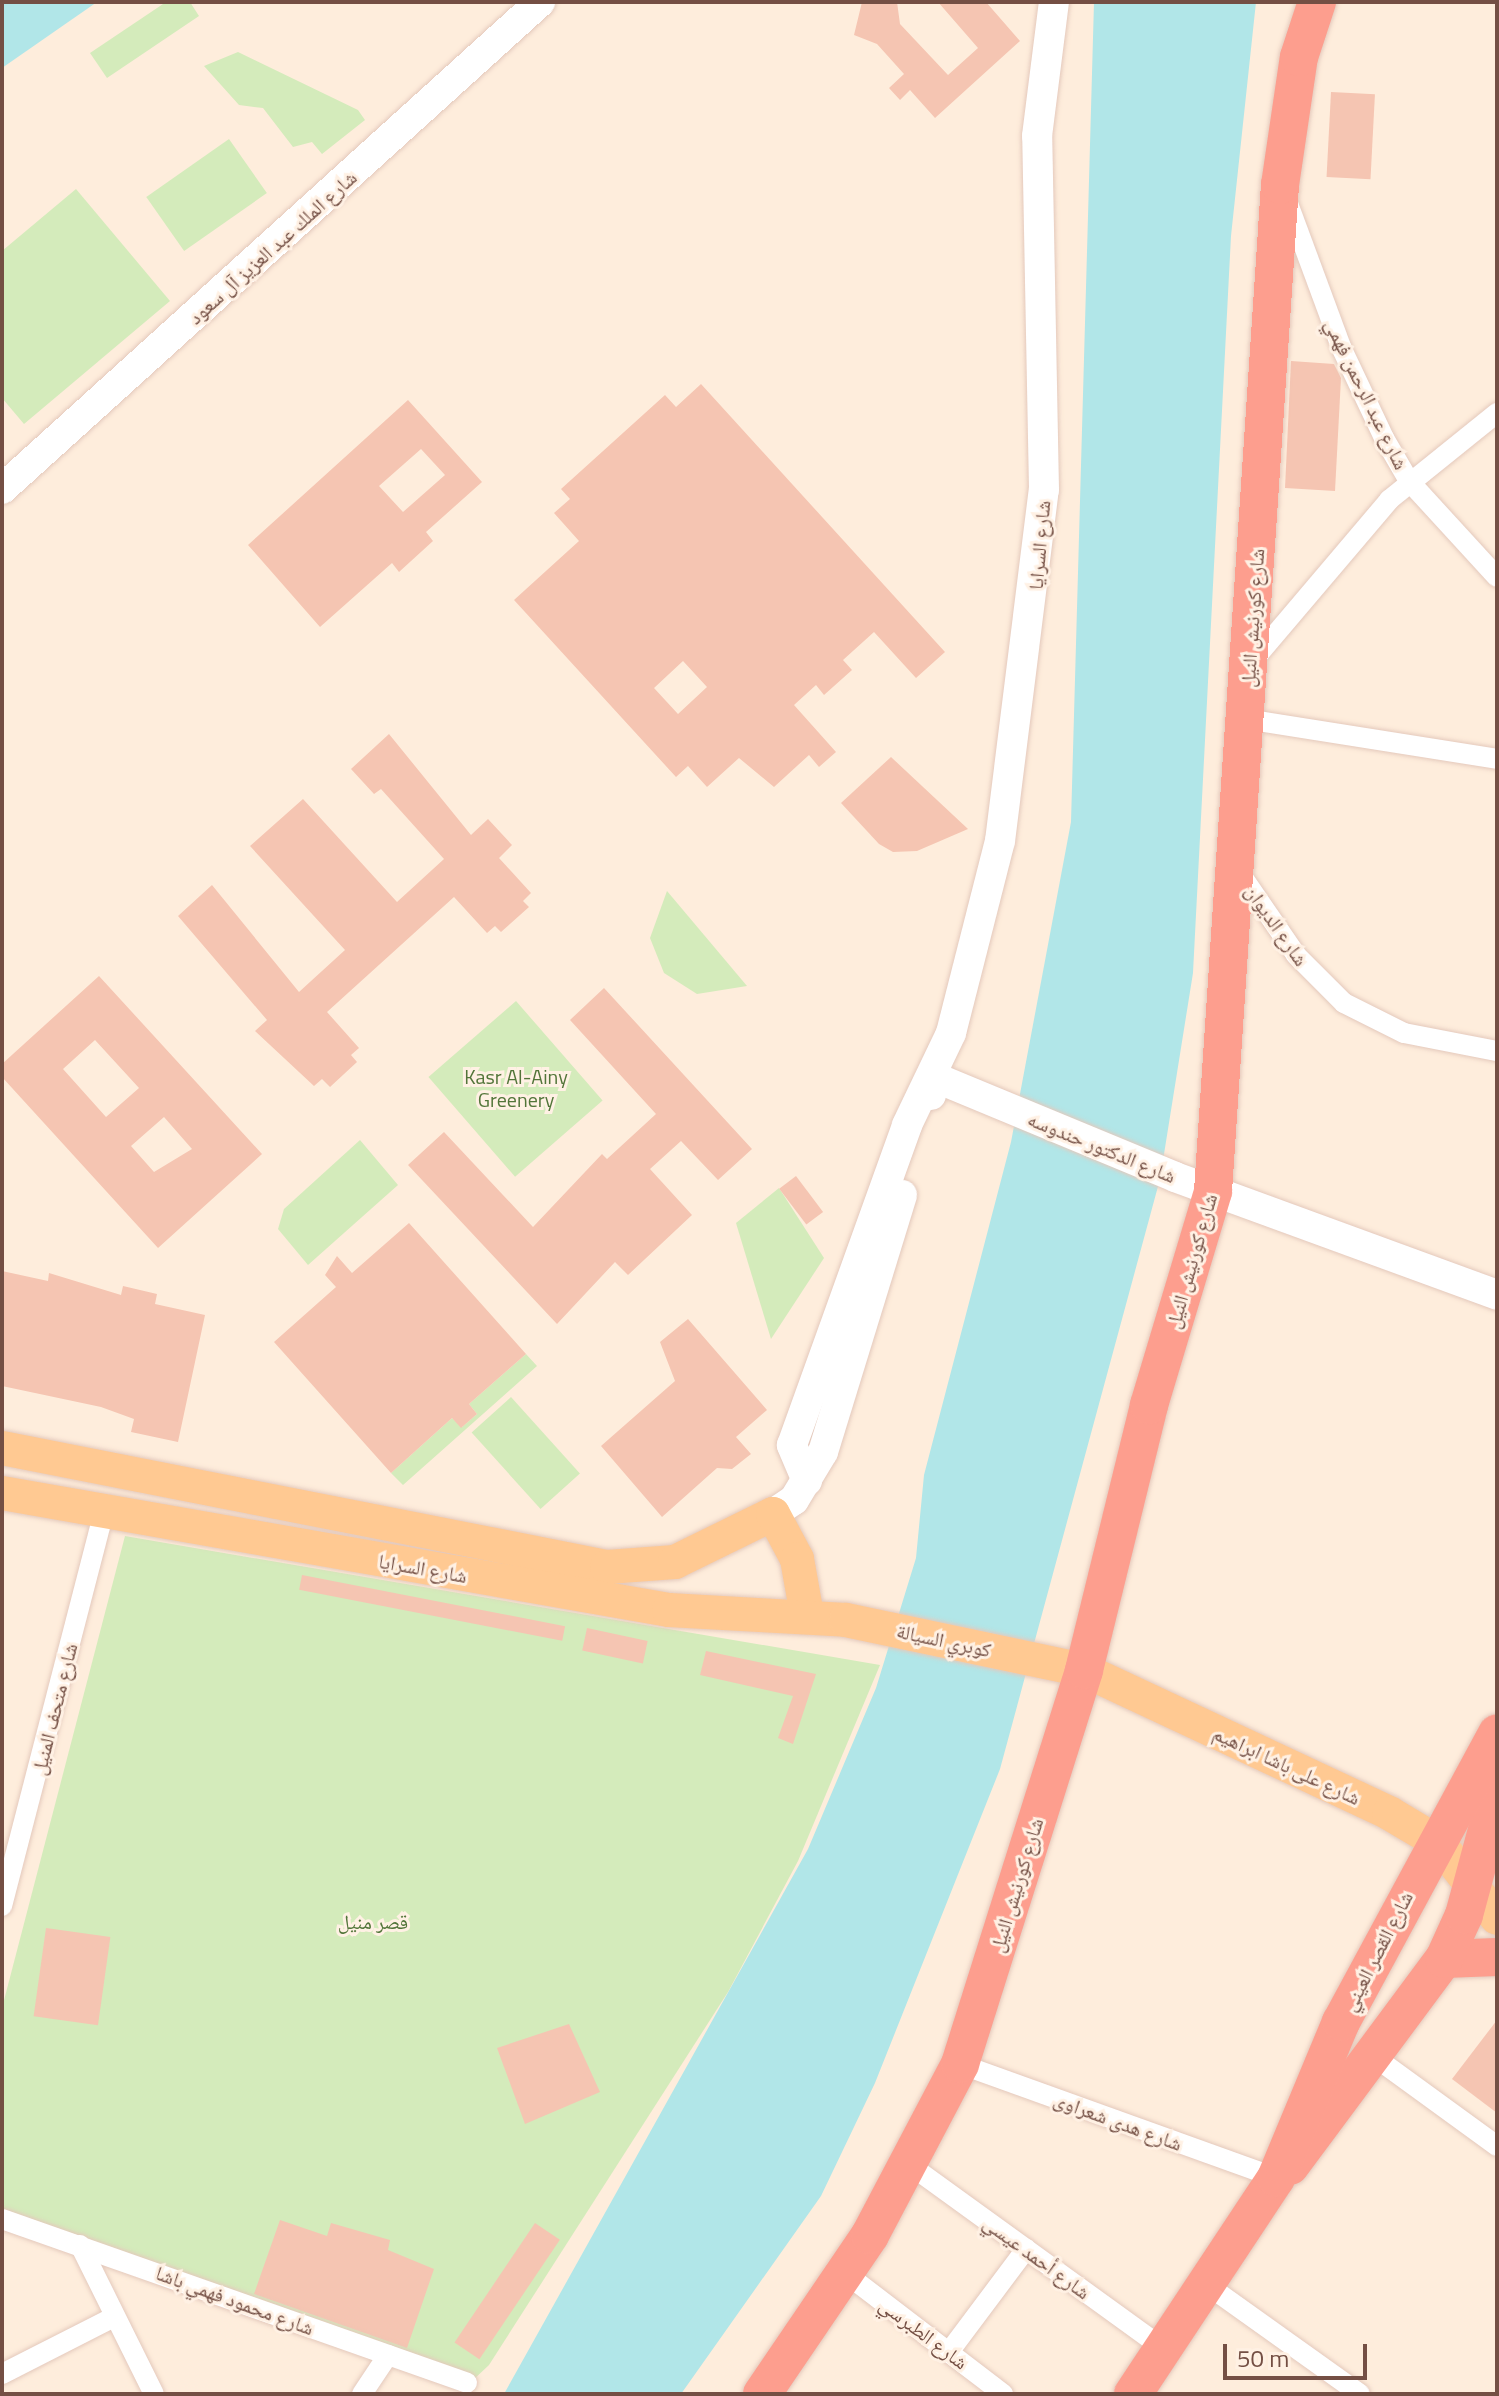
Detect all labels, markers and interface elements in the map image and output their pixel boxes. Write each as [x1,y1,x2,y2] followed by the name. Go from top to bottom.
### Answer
[183,165,361,329] street label: شارع الملك عبد العزيز آل سعود
[1320,315,1414,473] street label: شارع عبد الرحمن فهمي
[1023,499,1055,591] street label: شارع السرايا
[1235,548,1269,688] street label: شارع كورنيش النيل
[1240,880,1314,970] street label: شارع الديوان
[464,1065,568,1112] park label: Kasr Al-Ainy Greenery
[1024,1106,1180,1188] street label: شارع الدكتور حندوسه
[1160,1191,1222,1331] street label: شارع كورنيش النيل
[377,1548,469,1588] street label: شارع السرايا
[895,1618,993,1662] street label: كوبري السيالة
[26,1641,82,1777] street label: شارع متحف المنيل
[1210,1720,1364,1810] street label: شارع على باشا ابراهيم
[984,1815,1048,1955] street label: شارع كورنيش النيل
[1337,1887,1417,2015] street label: شارع القصر العيني
[338,1909,408,1933] park label: قصر منيل
[1051,2087,1185,2155] street label: شارع هدى شعراوى
[979,2210,1095,2304] street label: شارع أحمد عيسي
[153,2260,317,2340] street label: شارع محمود فهمي باشا
[875,2292,973,2374] street label: شارع الطبرسي
[1227,2328,1371,2378] scale bar
[1237,2340,1289,2376] text: 50 m

